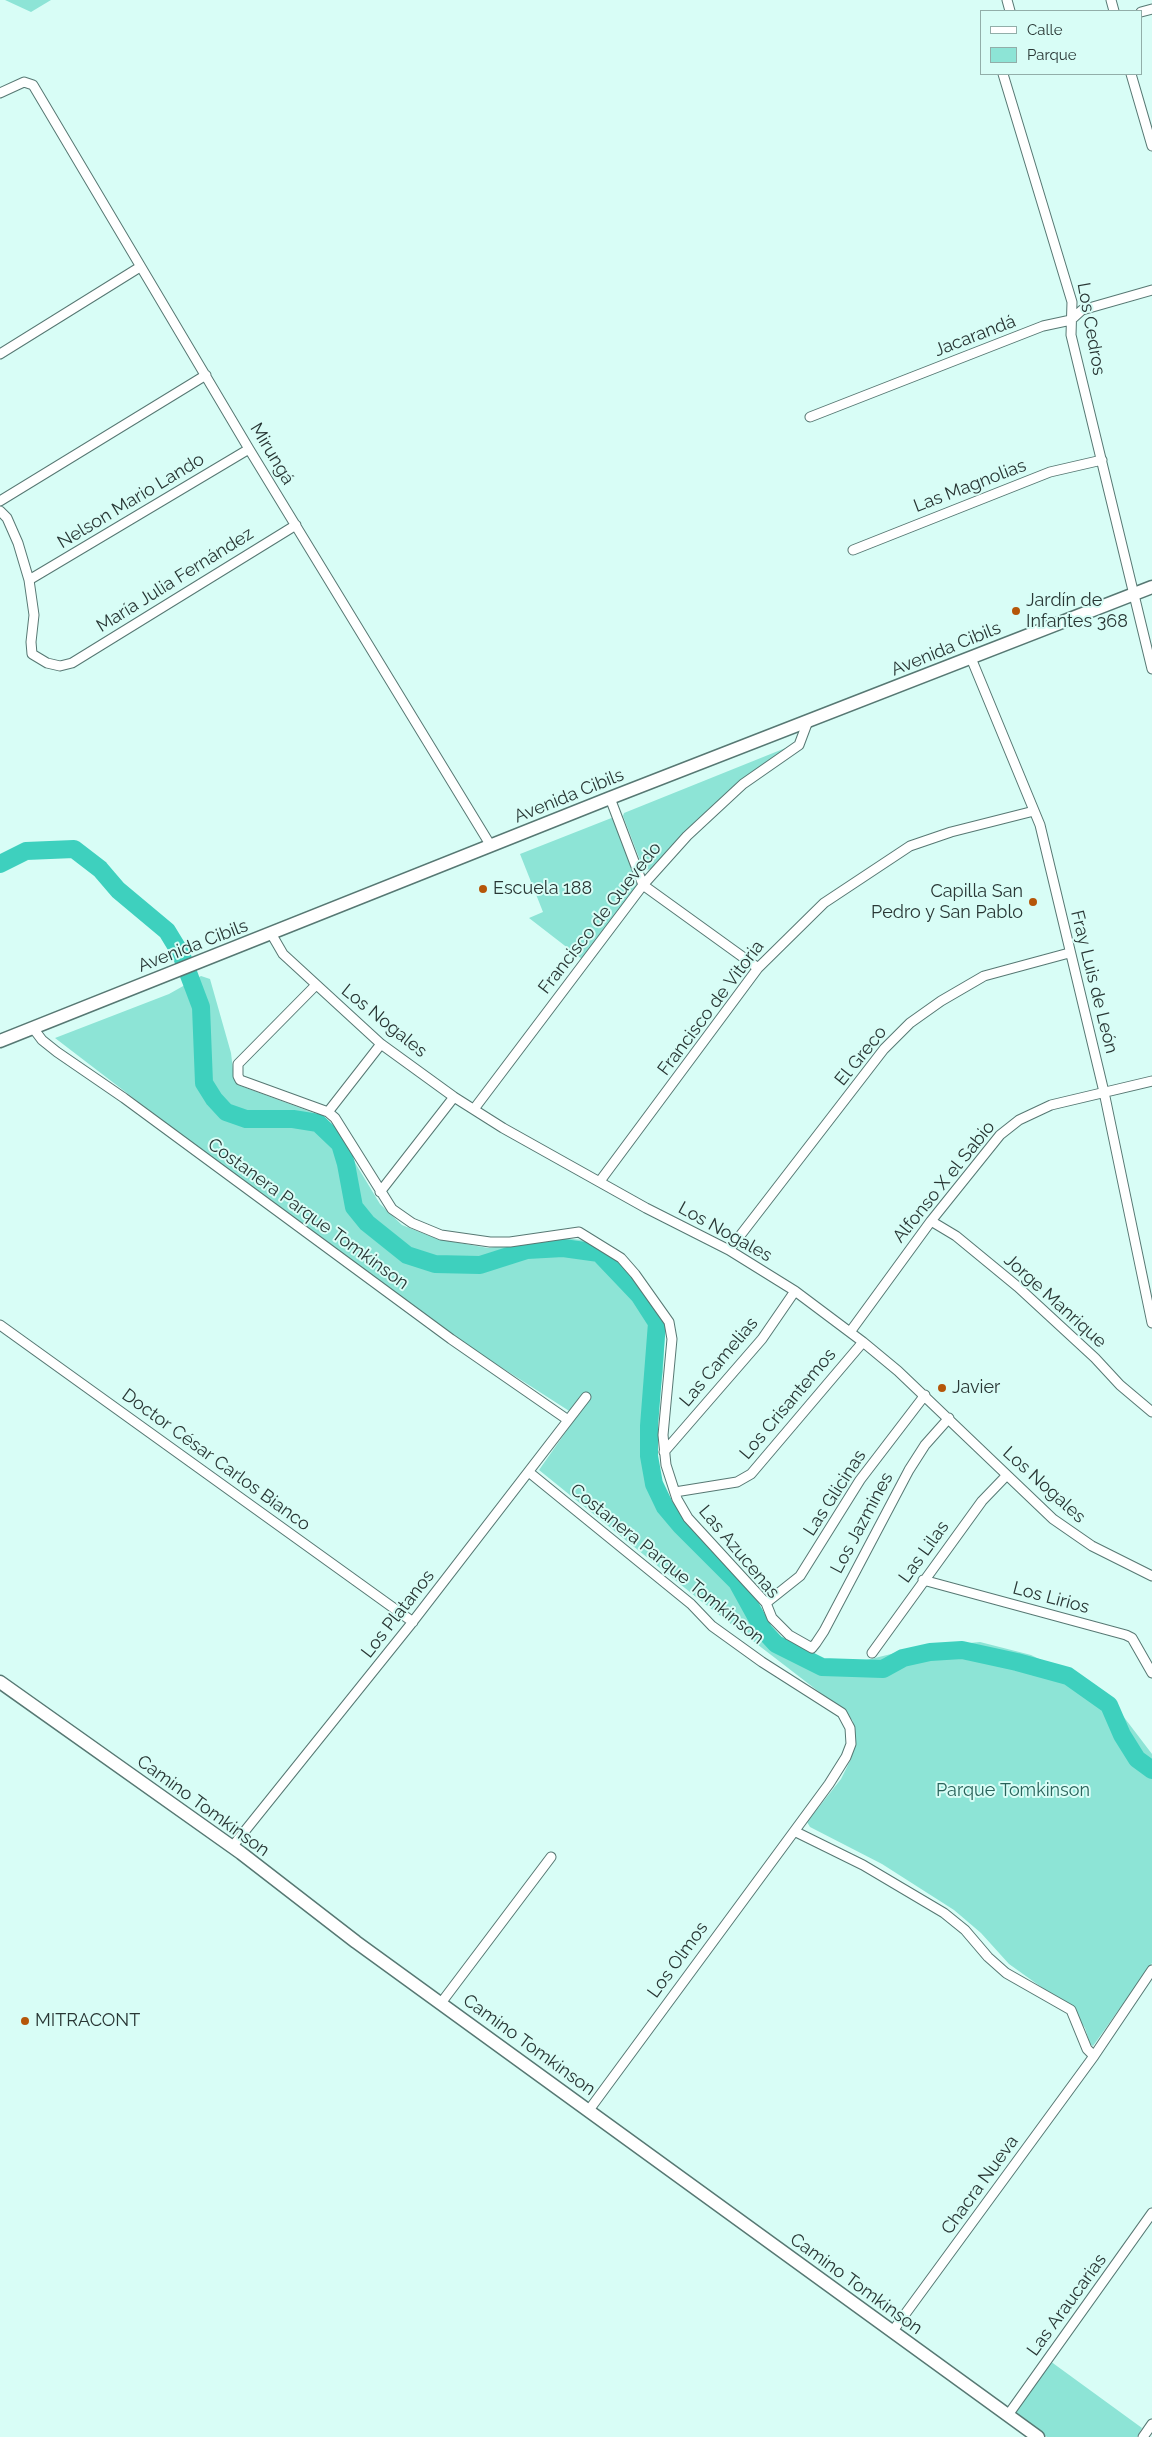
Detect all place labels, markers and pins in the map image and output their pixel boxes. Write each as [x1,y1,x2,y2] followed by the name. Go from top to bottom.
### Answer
[1026,590,1128,632] place label: Jardín de Infantes 368
[1010,605,1022,617] marker: Jardín de Infantes 368
[493,878,592,900] place label: Escuela 188
[871,881,1023,924] place label: Capilla San Pedro y San Pablo
[477,883,489,895] marker: Escuela 188
[1027,896,1039,908] marker: Capilla San Pedro y San Pablo
[952,1377,1000,1399] place label: Javier
[936,1382,948,1394] marker: Javier
[35,2010,140,2032] place label: MITRACONT
[19,2015,31,2027] marker: MITRACONT

